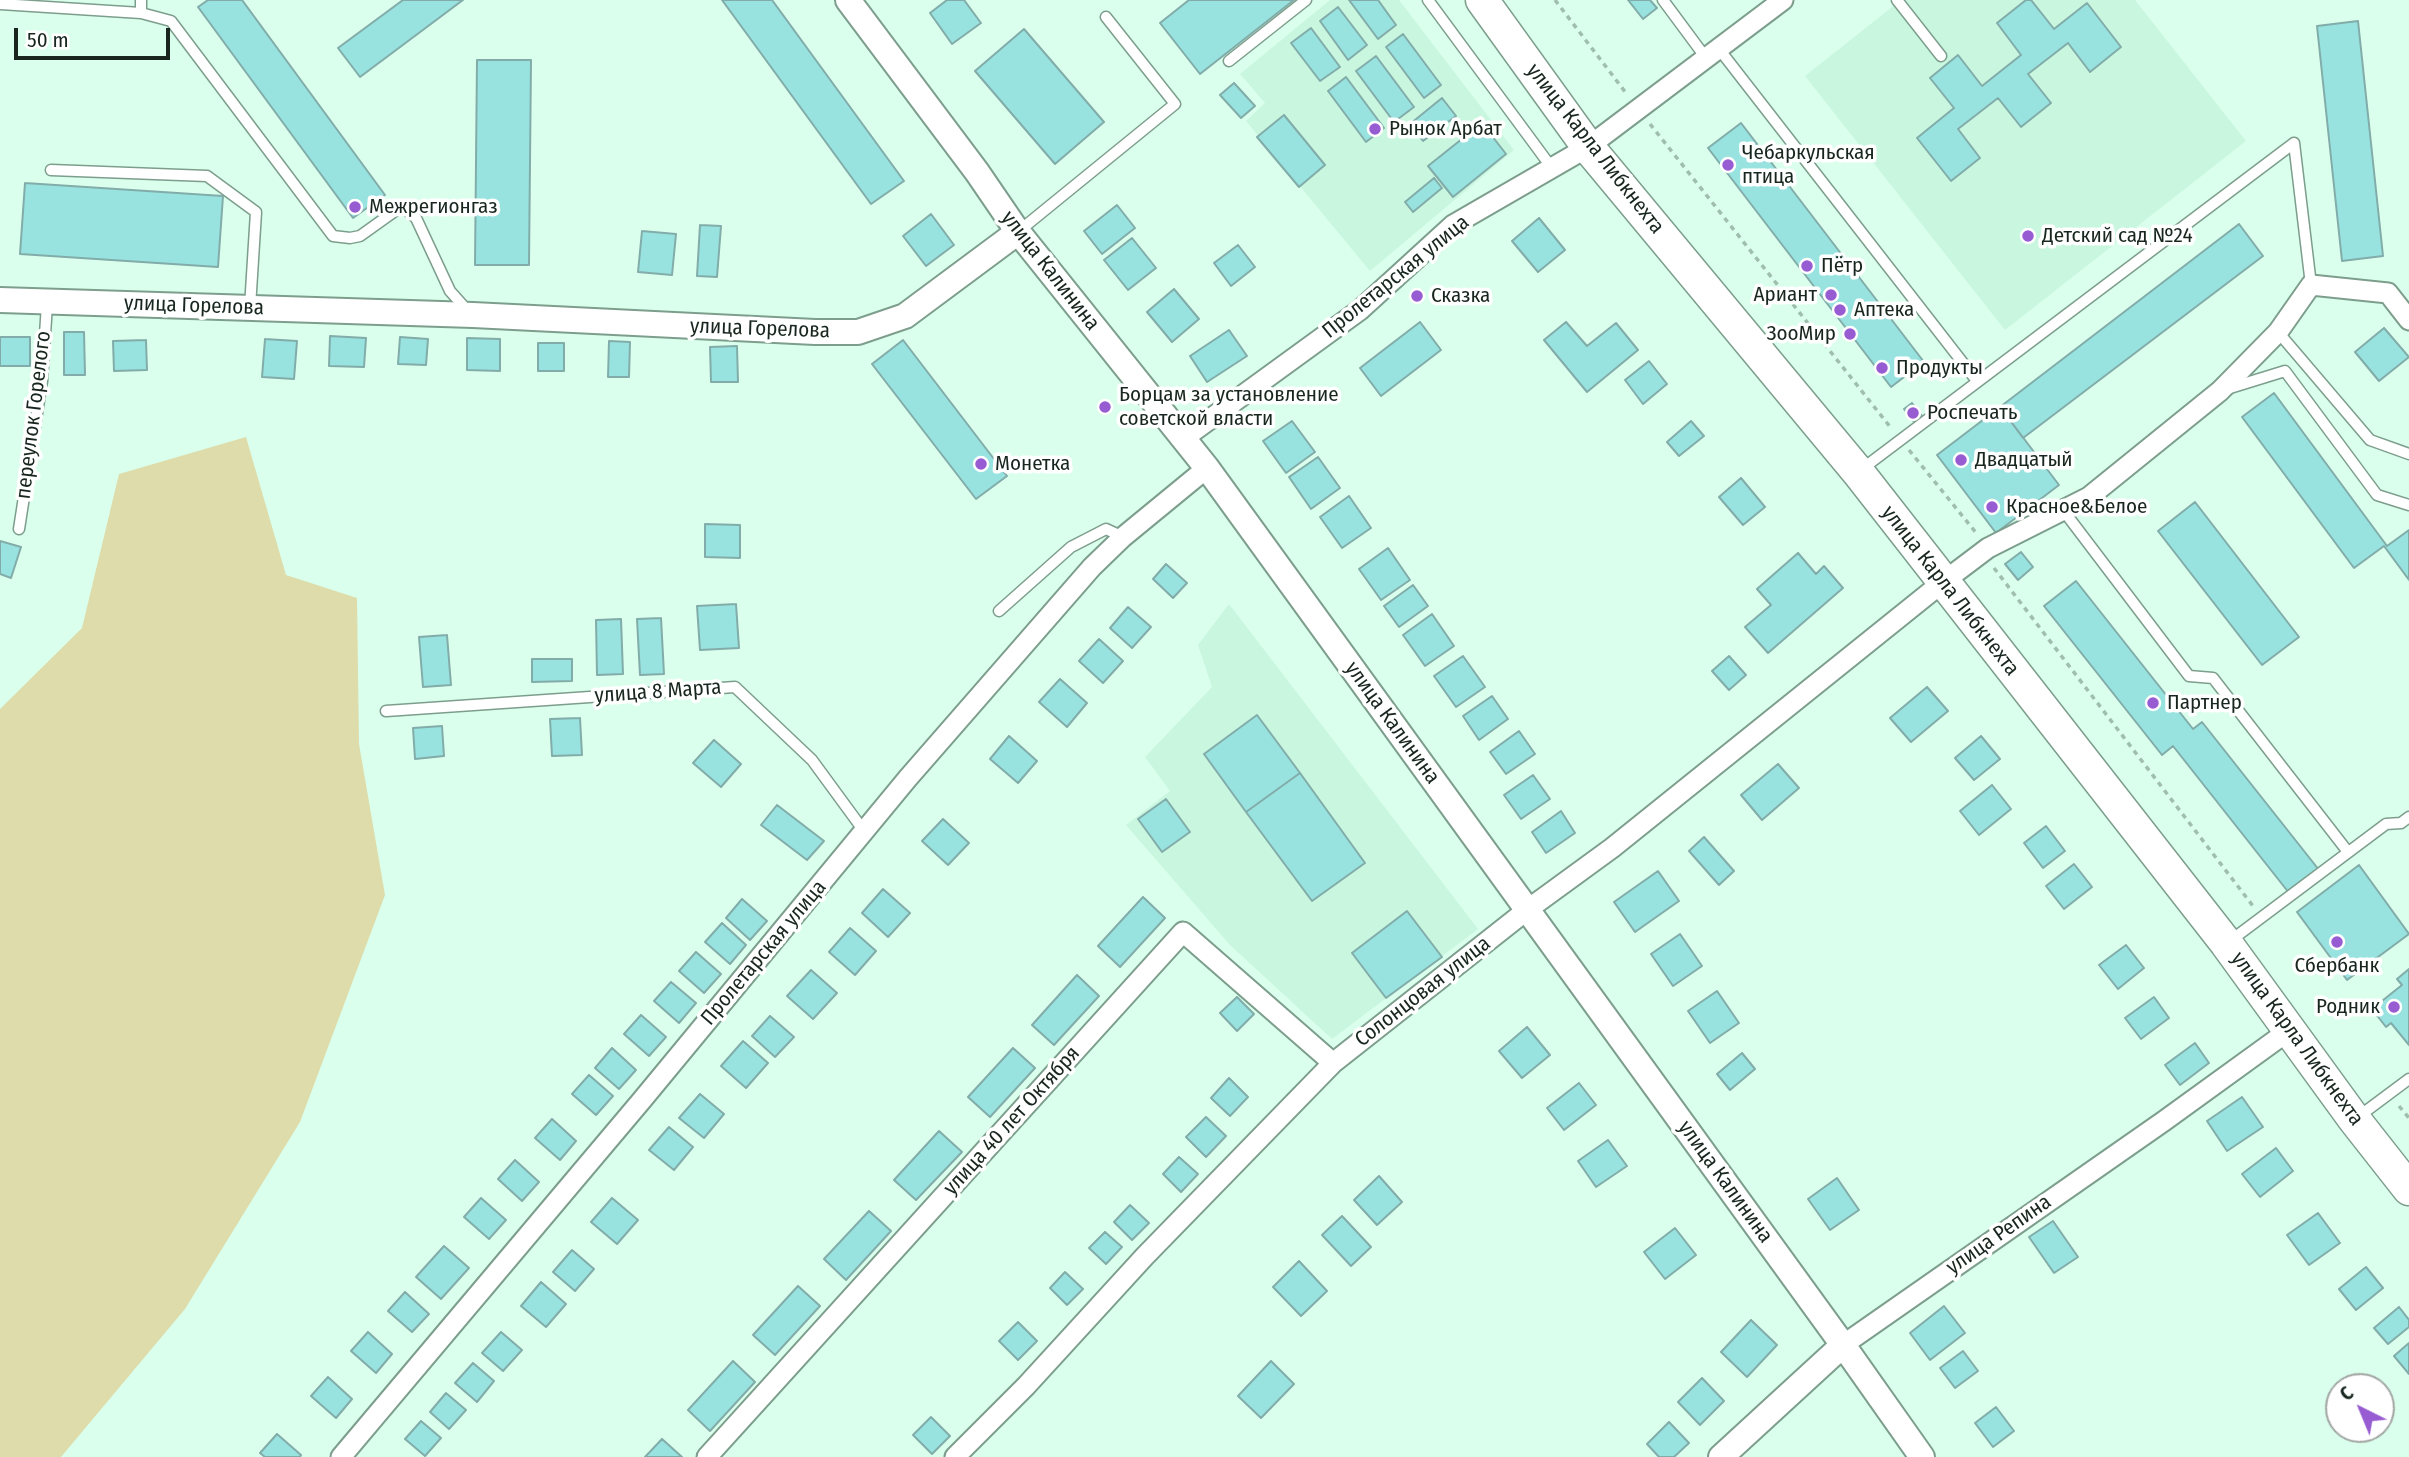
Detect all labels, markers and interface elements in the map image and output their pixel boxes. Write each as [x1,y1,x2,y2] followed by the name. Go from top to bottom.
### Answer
[18,14,173,58] scale bar
[27,27,69,53] text: 50 m
[1521,59,1669,239] street label: улица Карла Либкнехта
[1389,116,1502,142] place label: Рынок Арбат
[1367,121,1383,137] marker: Рынок Арбат
[1742,140,1875,190] place label: Чебаркульская птица
[1720,157,1736,173] marker: Чебаркульская птица
[369,194,498,220] place label: Межрегионгаз
[347,199,363,215] marker: Межрегионгаз
[995,206,1105,336] street label: улица Калинина
[1318,210,1474,344] street label: Пролетарская улица
[2042,223,2193,249] place label: Детский сад №24
[2020,228,2036,244] marker: Детский сад №24
[1821,253,1863,279] place label: Пётр
[1799,258,1815,274] marker: Пётр
[1753,282,1817,308] place label: Ариант
[1431,283,1490,309] place label: Сказка
[1823,287,1839,303] marker: Ариант
[1409,288,1425,304] marker: Сказка
[124,291,264,321] street label: улица Горелова
[1854,297,1914,323] place label: Аптека
[1832,302,1848,318] marker: Аптека
[690,314,830,344] street label: улица Горелова
[1767,321,1836,347] place label: ЗооМир
[1842,326,1858,342] marker: ЗооМир
[11,330,57,500] street label: переулок Горелого
[1896,355,1983,381] place label: Продукты
[1874,360,1890,376] marker: Продукты
[1119,382,1339,432] place label: Борцам за установление советской власти
[1097,399,1113,415] marker: Борцам за установление советской власти
[1927,400,2017,426] place label: Роспечать
[1905,405,1921,421] marker: Роспечать
[1975,447,2073,473] place label: Двадцатый
[995,451,1070,477] place label: Монетка
[1953,452,1969,468] marker: Двадцатый
[973,456,989,472] marker: Монетка
[2006,494,2147,520] place label: Красное&Белое
[1984,499,2000,515] marker: Красное&Белое
[1876,501,2024,681] street label: улица Карла Либкнехта
[1339,657,1445,789] street label: улица Калинина
[594,675,722,709] street label: улица 8 Марта
[2167,690,2242,716] place label: Партнер
[2145,695,2161,711] marker: Партнер
[696,875,832,1031] street label: Пролетарская улица
[1350,931,1496,1053] street label: Солонцовая улица
[2329,934,2345,950] marker: Сбербанк
[2225,947,2369,1131] street label: улица Карла Либкнехта
[2295,953,2379,979] place label: Сбербанк
[2316,994,2380,1020] place label: Родник
[2386,999,2402,1015] marker: Родник
[939,1041,1085,1201] street label: улица 40 лет Октября
[1672,1116,1778,1248] street label: улица Калинина
[1942,1190,2056,1280] street label: улица Репина
[2325,1373,2395,1443] north arrow
[2335,1382,2358,1406] text: С

